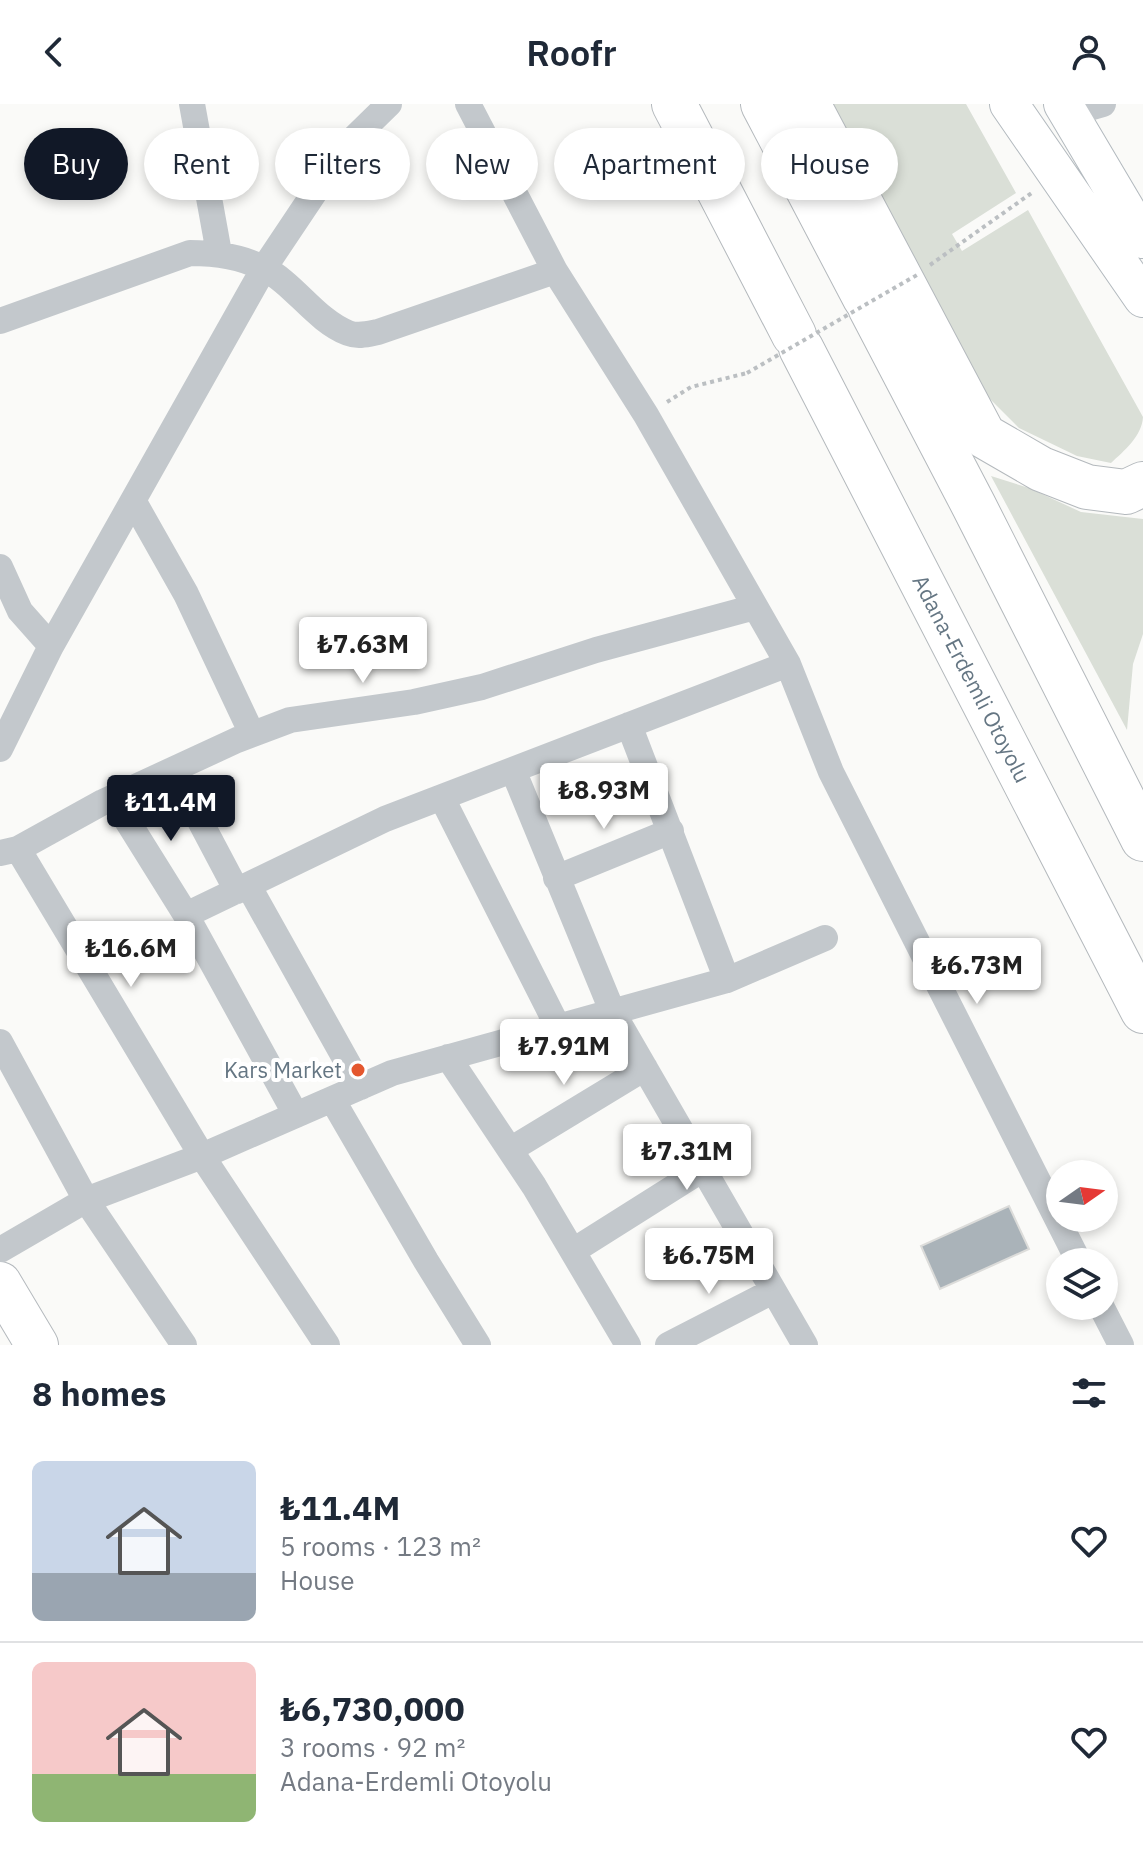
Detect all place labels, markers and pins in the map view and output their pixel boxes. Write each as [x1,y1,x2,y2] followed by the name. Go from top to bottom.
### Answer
[298,617,428,685] pin: ₺7.63M
[539,763,669,831] pin: ₺8.93M
[106,775,236,843] pin: ₺11.4M
[66,921,196,989] pin: ₺16.6M
[912,938,1042,1006] pin: ₺6.73M
[499,1019,629,1087] pin: ₺7.91M
[224,1055,342,1084] place label: Kars Market
[349,1061,367,1079] marker: Kars Market
[622,1124,752,1192] pin: ₺7.31M
[644,1228,774,1296] pin: ₺6.75M

